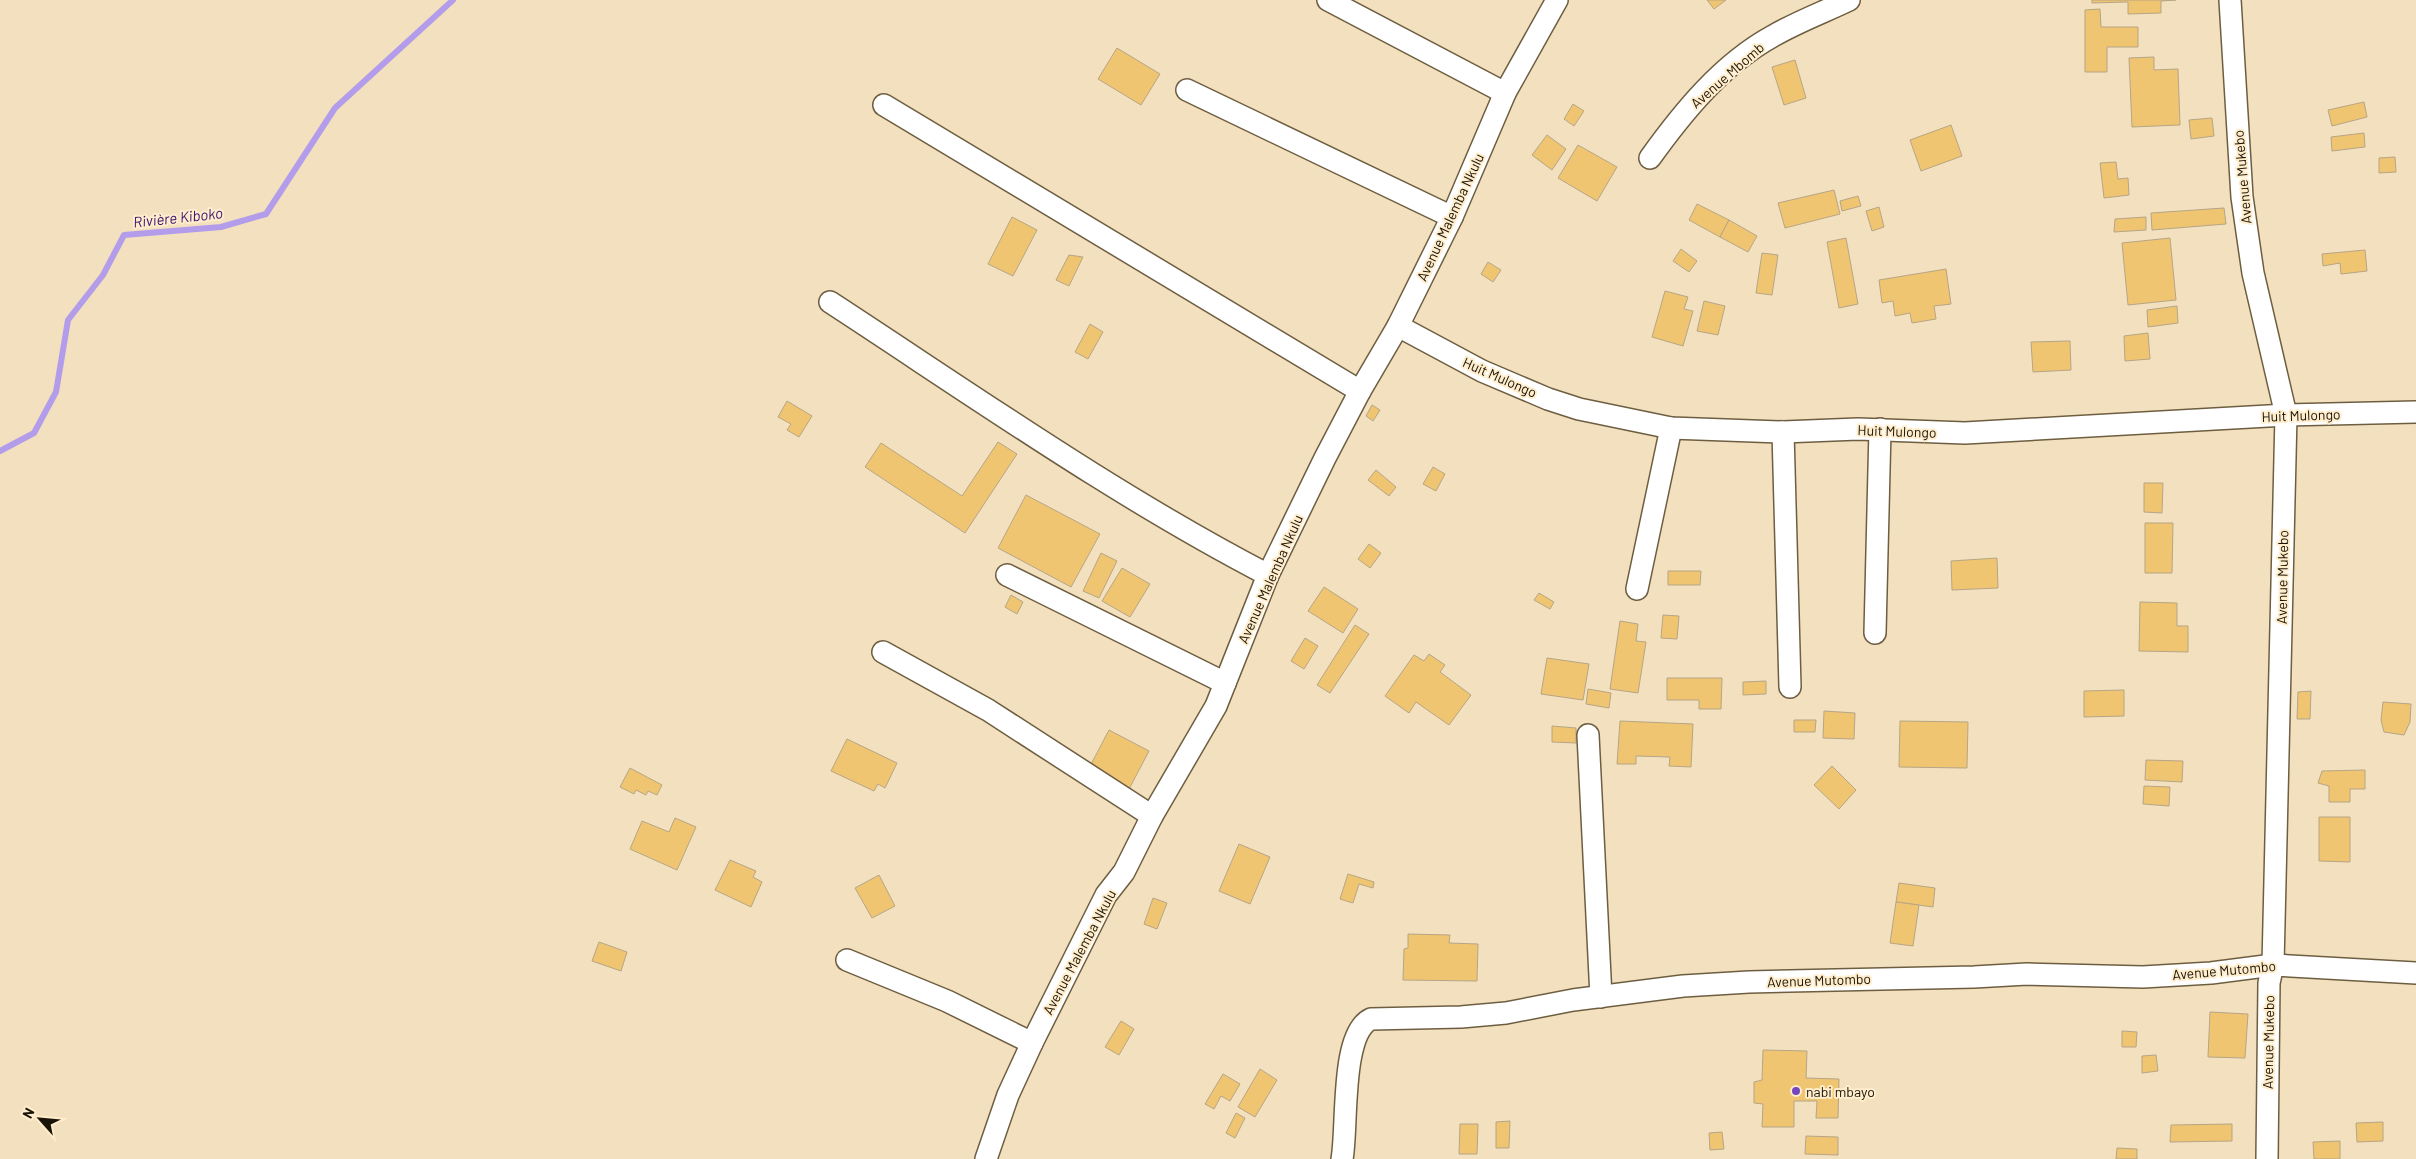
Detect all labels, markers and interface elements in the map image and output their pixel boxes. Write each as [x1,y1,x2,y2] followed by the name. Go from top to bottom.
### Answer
[1687,39,1767,111] street label: Avenue Mbomb
[2229,129,2255,225] street label: Avenue Mukebo
[1413,150,1487,284] street label: Avenue Malemba Nkulu
[132,203,224,231] water label: Rivière Kiboko
[1460,353,1540,401] street label: Huit Mulongo
[2261,405,2341,425] street label: Huit Mulongo
[1857,421,1937,441] street label: Huit Mulongo
[1234,512,1306,646] street label: Avenue Malemba Nkulu
[2273,530,2291,624] street label: Avenue Mukebo
[1039,887,1119,1017] street label: Avenue Malemba Nkulu
[2171,957,2277,983] street label: Avenue Mutombo
[1767,970,1871,990] street label: Avenue Mutombo
[2259,995,2277,1089] street label: Avenue Mukebo
[1806,1083,1875,1100] place label: nabi mbayo
[1790,1085,1802,1097] marker: nabi mbayo
[15,1094,65,1144] north arrow
[18,1105,38,1121] text: N

